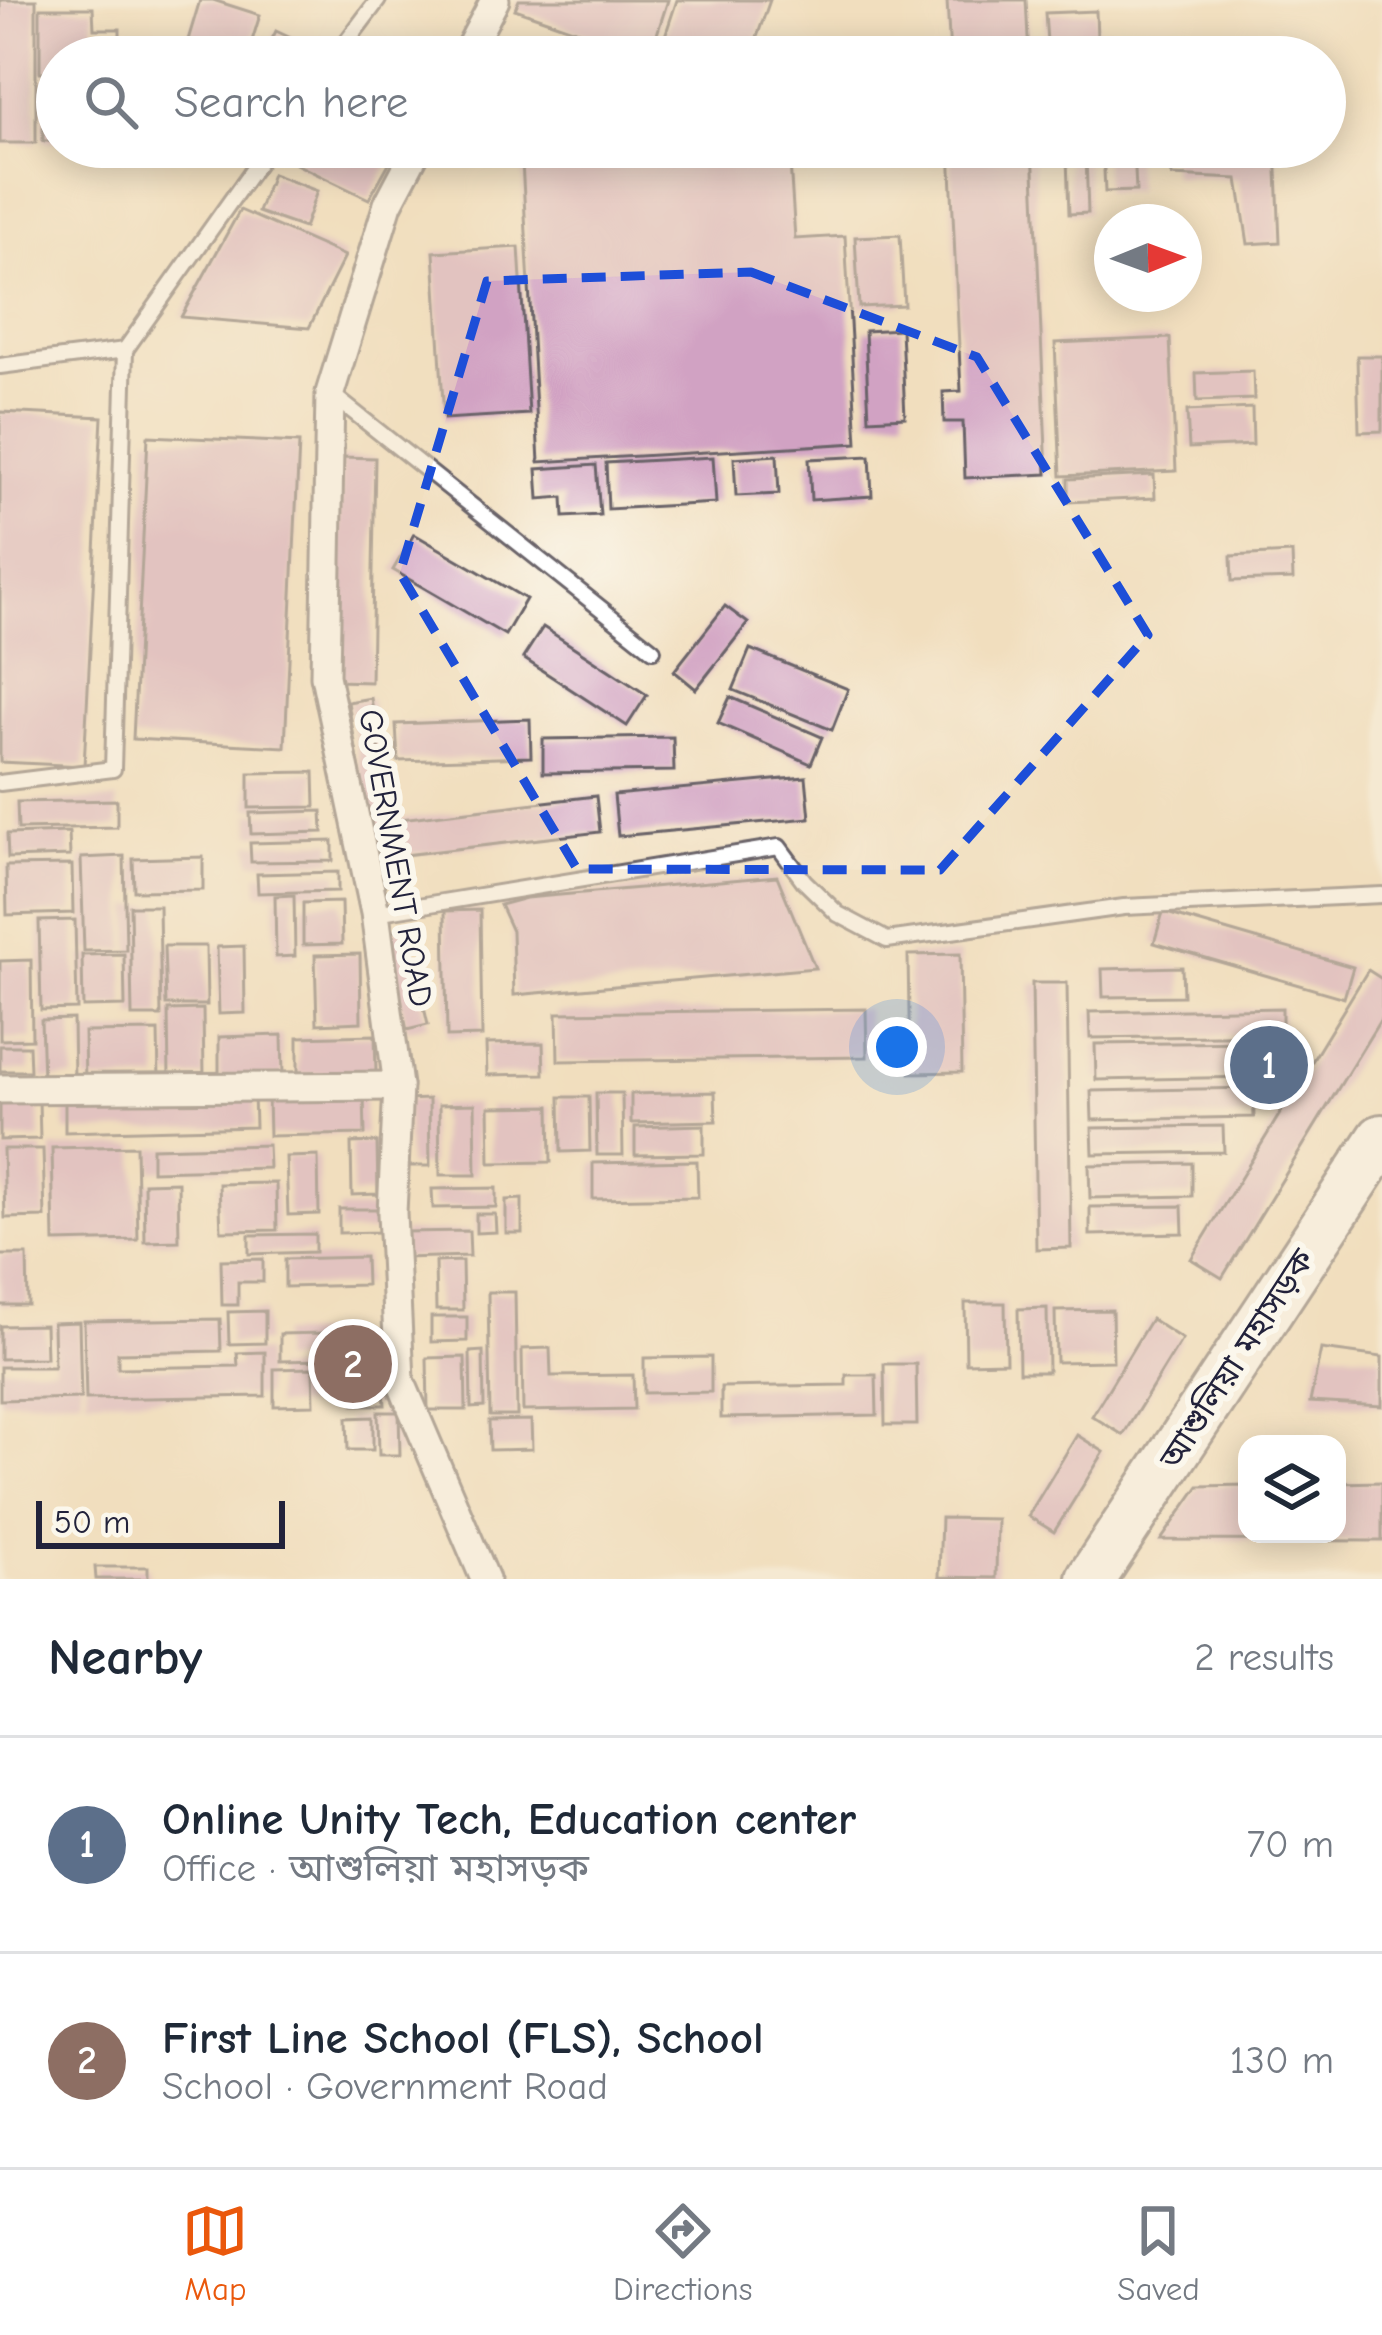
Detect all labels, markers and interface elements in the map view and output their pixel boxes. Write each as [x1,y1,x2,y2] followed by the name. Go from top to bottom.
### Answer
[36,36,1346,168] search box
[78,69,144,135] icon: search
[174,76,408,128] text: Search here
[1094,204,1202,312] north arrow
[351,706,441,1010] street label: GOVERNMENT ROAD
[867,1017,927,1077] your location
[1230,1020,1308,1110] pin: 1
[1151,1241,1322,1477] street label: আশুলিয়া মহাসড়ক
[314,1319,392,1409] pin: 2
[1238,1435,1346,1543] map controls
[1238,1435,1346,1543] button: layers
[36,1495,285,1548] scale bar
[54,1503,130,1541] text: 50 m
[48,1628,202,1687] text: Nearby
[1194,1635,1334,1680] text: 2 results
[162,1793,856,1845] text: Online Unity Tech, Education center
[79,1822,95,1867] text: 1
[1247,1822,1334,1867] text: 70 m
[162,1846,589,1891] text: Office · আশুলিয়া মহাসড়ক
[162,2012,764,2064] text: First Line School (FLS), School
[77,2038,97,2083] text: 2
[1230,2038,1334,2083] text: 130 m
[162,2064,608,2109] text: School · Government Road
[182,2198,248,2308] tab: Map
[613,2198,753,2308] tab: Directions
[1117,2198,1200,2308] tab: Saved

